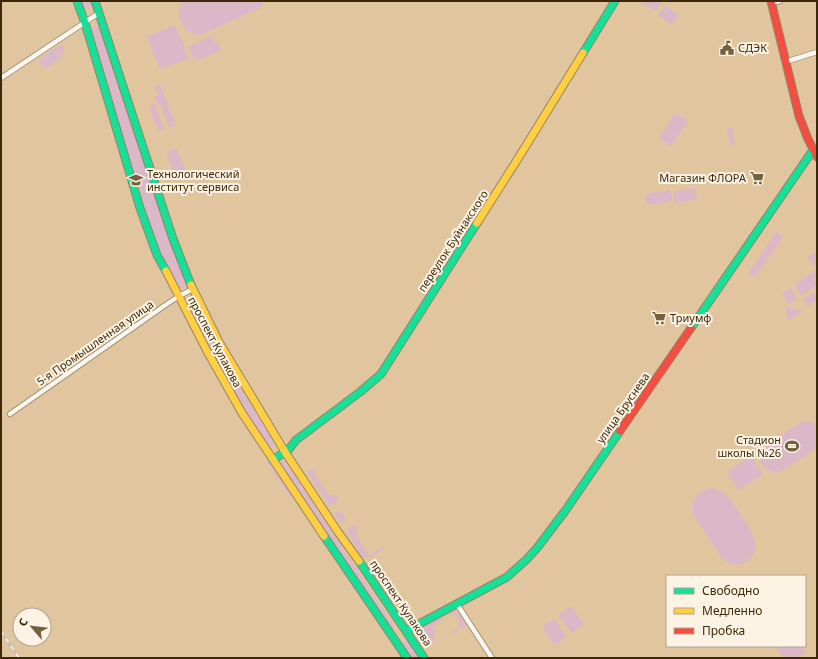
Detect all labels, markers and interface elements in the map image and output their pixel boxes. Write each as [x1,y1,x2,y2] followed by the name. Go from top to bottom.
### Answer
[719,40,735,56] public building icon: СДЭК
[738,40,767,55] place label: СДЭК
[147,166,240,194] place label: Технологический институт сервиса
[659,170,747,185] place label: Магазин ФЛОРА
[749,170,765,186] supermarket icon: Магазин ФЛОРА
[128,172,144,188] school or university icon: Технологический институт сервиса
[414,187,491,294] street label: переулок Буйнакского
[185,294,246,390] street label: проспект Кулакова
[33,296,156,389] street label: 5-я Промышленная улица
[651,310,667,326] supermarket icon: Триумф
[670,310,711,325] place label: Триумф
[593,369,653,446] street label: улица Бруснева
[718,432,781,460] place label: Стадион школы №26
[784,438,800,454] sports icon: Стадион школы №26
[367,557,436,649] street label: проспект Кулакова
[666,575,806,647] legend
[702,582,760,599] text: Свободно
[702,602,762,619] text: Медленно
[12,607,52,647] north arrow
[14,615,31,629] text: С
[702,622,745,639] text: Пробка

